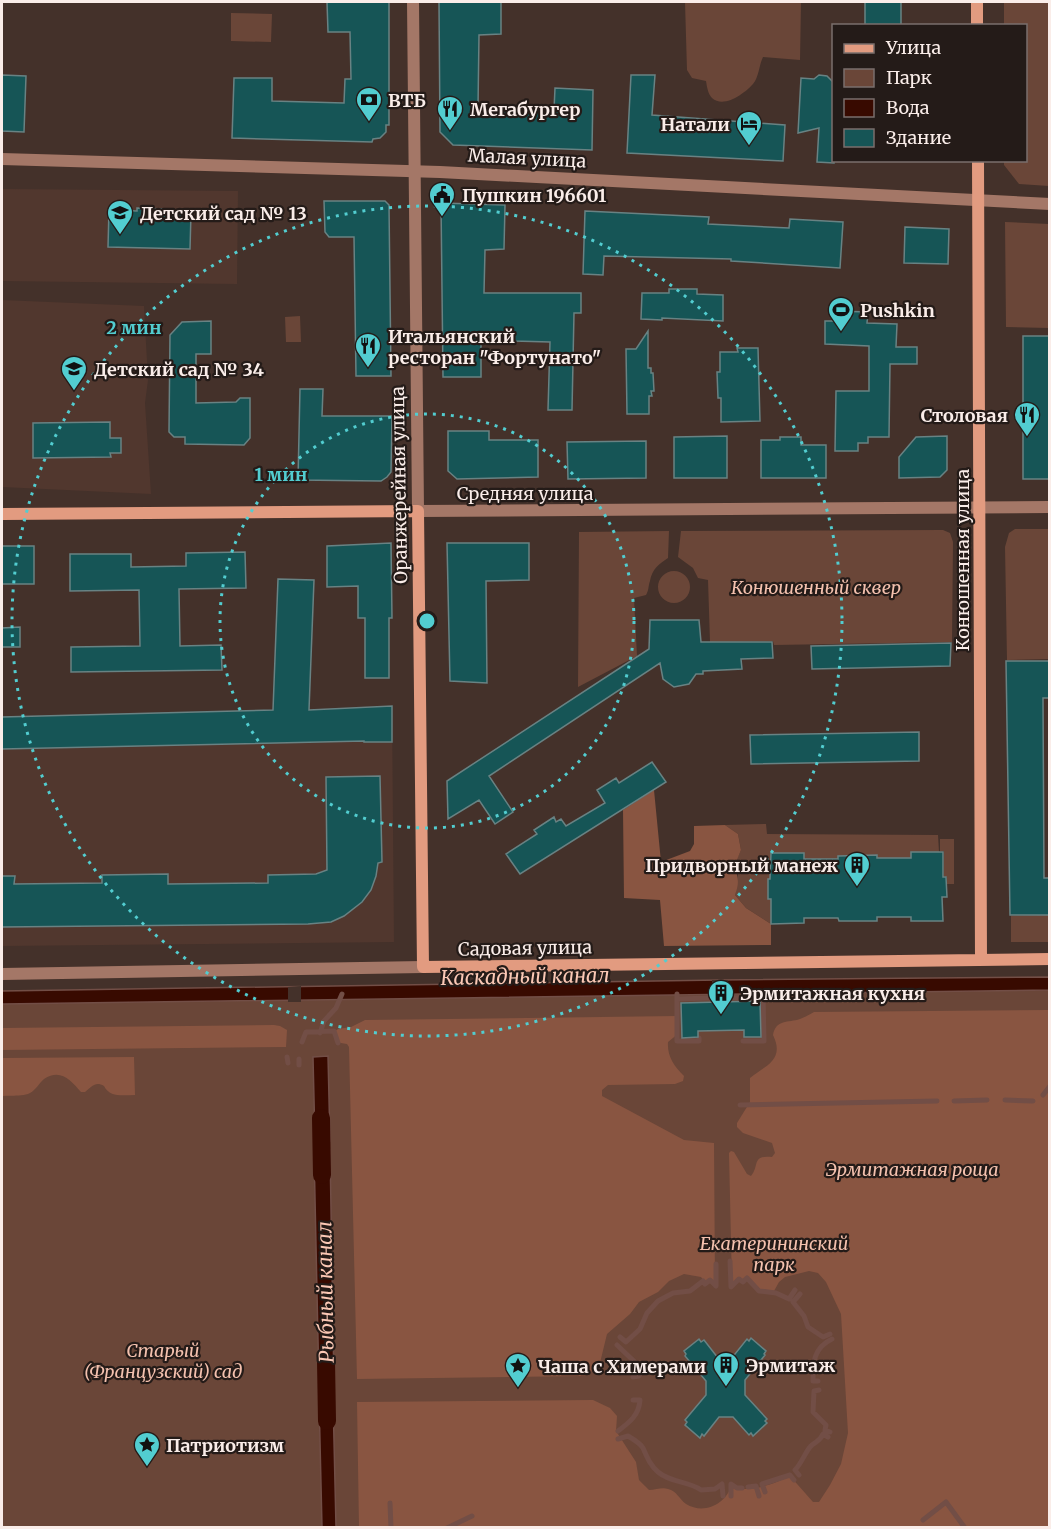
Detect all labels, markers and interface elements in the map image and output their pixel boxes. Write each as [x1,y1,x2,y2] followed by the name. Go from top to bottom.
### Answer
[832,24,1027,162] legend
[885,36,941,59] text: Улица
[886,66,932,89] text: Парк
[354,85,384,123] bank icon: ВТБ
[388,89,426,112] place label: ВТБ
[435,94,465,132] restaurant icon: Мегабургер
[886,96,930,119] text: Вода
[470,98,580,121] place label: Мегабургер
[734,109,764,147] hotel icon: Натали
[661,113,730,136] place label: Натали
[886,126,951,149] text: Здание
[467,143,587,173] street label: Малая улица
[427,180,457,218] public building icon: Пушкин 196601
[462,184,606,207] place label: Пушкин 196601
[105,198,135,236] school or university icon: Детский сад № 13
[140,202,307,225] place label: Детский сад № 13
[826,295,856,333] sports icon: Pushkin
[860,299,935,322] place label: Pushkin
[106,316,162,339] text: 2 мин
[388,325,601,369] place label: Итальянский ресторан "Фортунато"
[353,331,383,369] restaurant icon: Итальянский ресторан "Фортунато"
[59,354,89,392] school or university icon: Детский сад № 34
[94,358,264,381] place label: Детский сад № 34
[386,386,412,584] street label: Оранжерейная улица
[1012,400,1042,438] restaurant icon: Столовая
[921,404,1008,427] place label: Столовая
[254,463,308,486] text: 1 мин
[951,469,974,651] street label: Конюшенная улица
[457,482,594,505] street label: Средняя улица
[731,576,901,599] park label: Конюшенный сквер
[417,611,437,631] centre of rings
[842,850,872,888] building icon: Придворный манеж
[645,854,838,877] place label: Придворный манеж
[458,935,593,961] street label: Садовая улица
[440,962,610,990] water label: Каскадный канал
[706,978,736,1016] building icon: Эрмитажная кухня
[740,982,925,1005] place label: Эрмитажная кухня
[825,1158,999,1181] park label: Эрмитажная роща
[311,1221,339,1363] water label: Рыбный канал
[700,1232,848,1276] park label: Екатерининский парк
[84,1339,242,1383] park label: Старый (Французский) сад
[711,1350,741,1388] building icon: Эрмитаж
[503,1351,533,1389] place icon: Чаша с Химерами
[746,1354,835,1377] place label: Эрмитаж
[538,1355,707,1378] place label: Чаша с Химерами
[132,1430,162,1468] place icon: Патриотизм
[166,1434,284,1457] place label: Патриотизм

